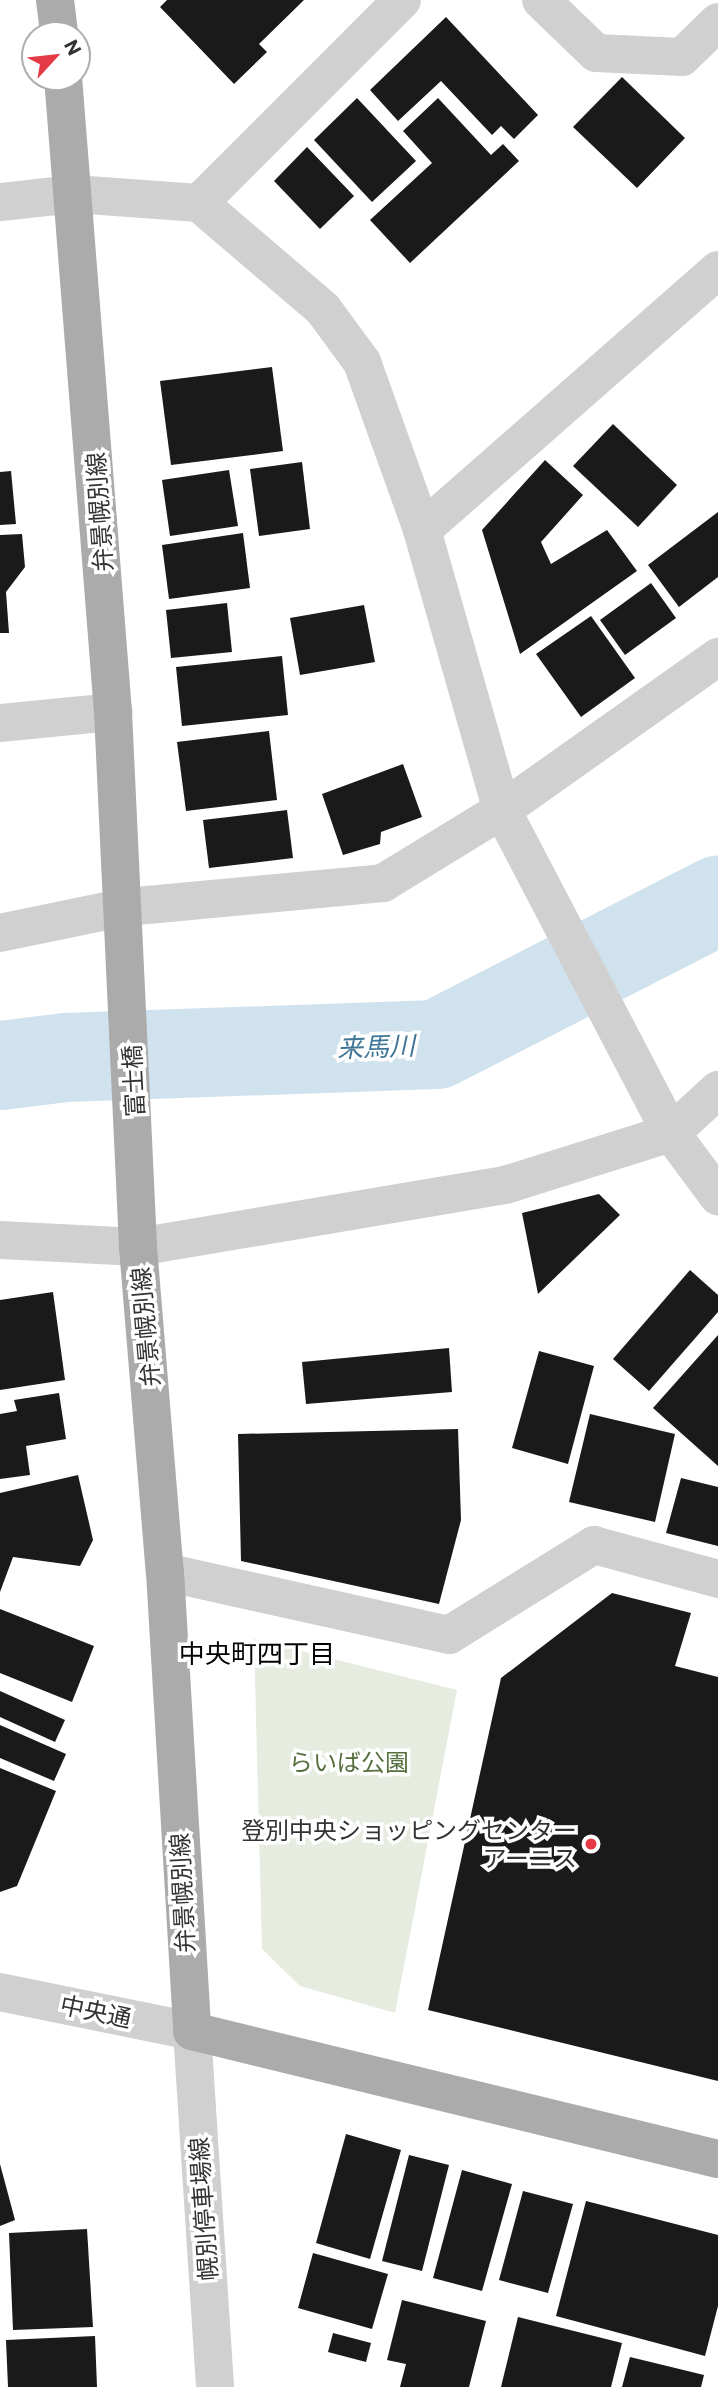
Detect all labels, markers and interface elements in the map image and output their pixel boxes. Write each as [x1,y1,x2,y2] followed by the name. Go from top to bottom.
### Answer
[21,21,91,91] north arrow
[60,36,87,59] text: N
[80,451,118,573] street label: 弁景幌別線
[336,1029,416,1063] water label: 来馬川
[117,1044,149,1118] street label: 富士橋
[125,1266,165,1388] street label: 弁景幌別線
[179,1637,335,1669] district label: 中央町四丁目
[289,1748,409,1776] park label: らいば公園
[241,1816,577,1872] place label: 登別中央ショッピングセンター アーニス
[164,1832,200,1954] street label: 弁景幌別線
[583,1836,599,1852] marker: 登別中央ショッピングセンター アーニス
[58,1989,134,2033] street label: 中央通
[184,2136,222,2282] street label: 幌別停車場線

